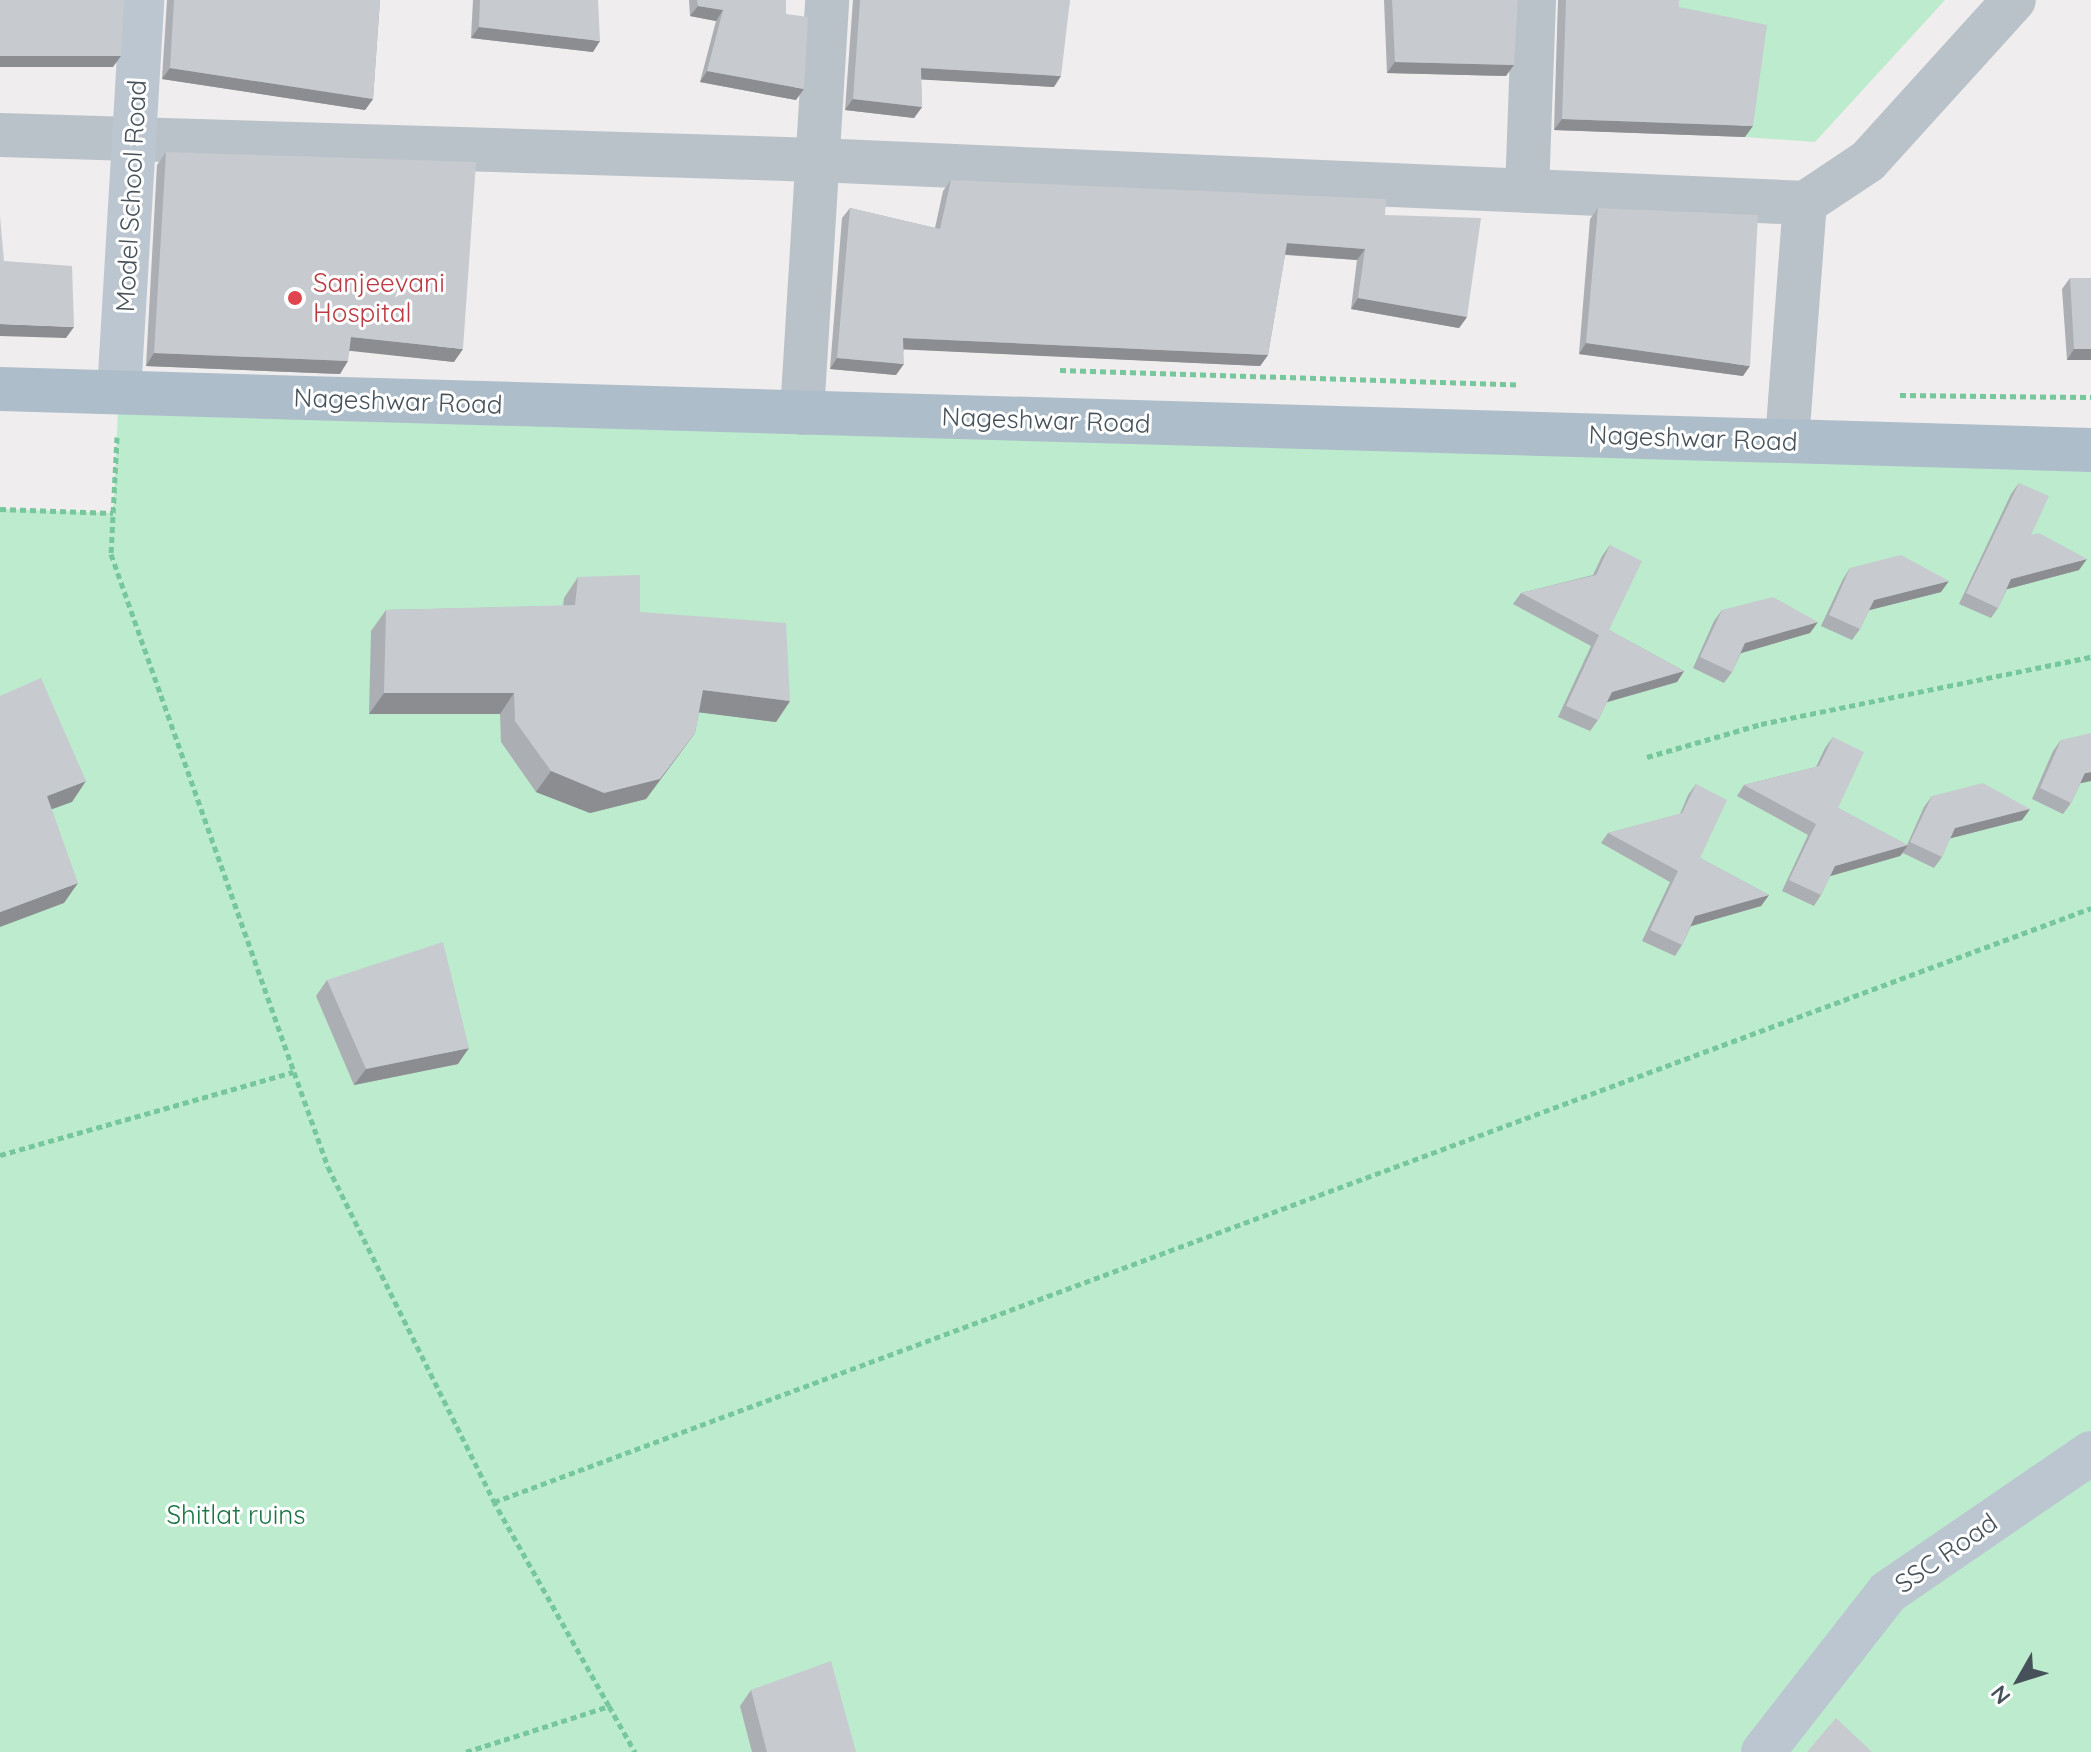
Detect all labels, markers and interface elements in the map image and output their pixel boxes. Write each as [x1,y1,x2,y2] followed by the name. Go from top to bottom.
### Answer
[109,79,153,313] street label: Model School Road
[313,267,445,328] place label: Sanjeevani Hospital
[284,287,306,309] marker: Sanjeevani Hospital
[293,382,503,420] street label: Nageshwar Road
[941,401,1151,439] street label: Nageshwar Road
[1588,419,1798,457] street label: Nageshwar Road
[167,1499,305,1531] park label: Shitlat ruins
[1889,1506,2003,1600] street label: SSC Road
[1979,1640,2059,1720] north arrow
[1984,1680,2016,1710] text: N

